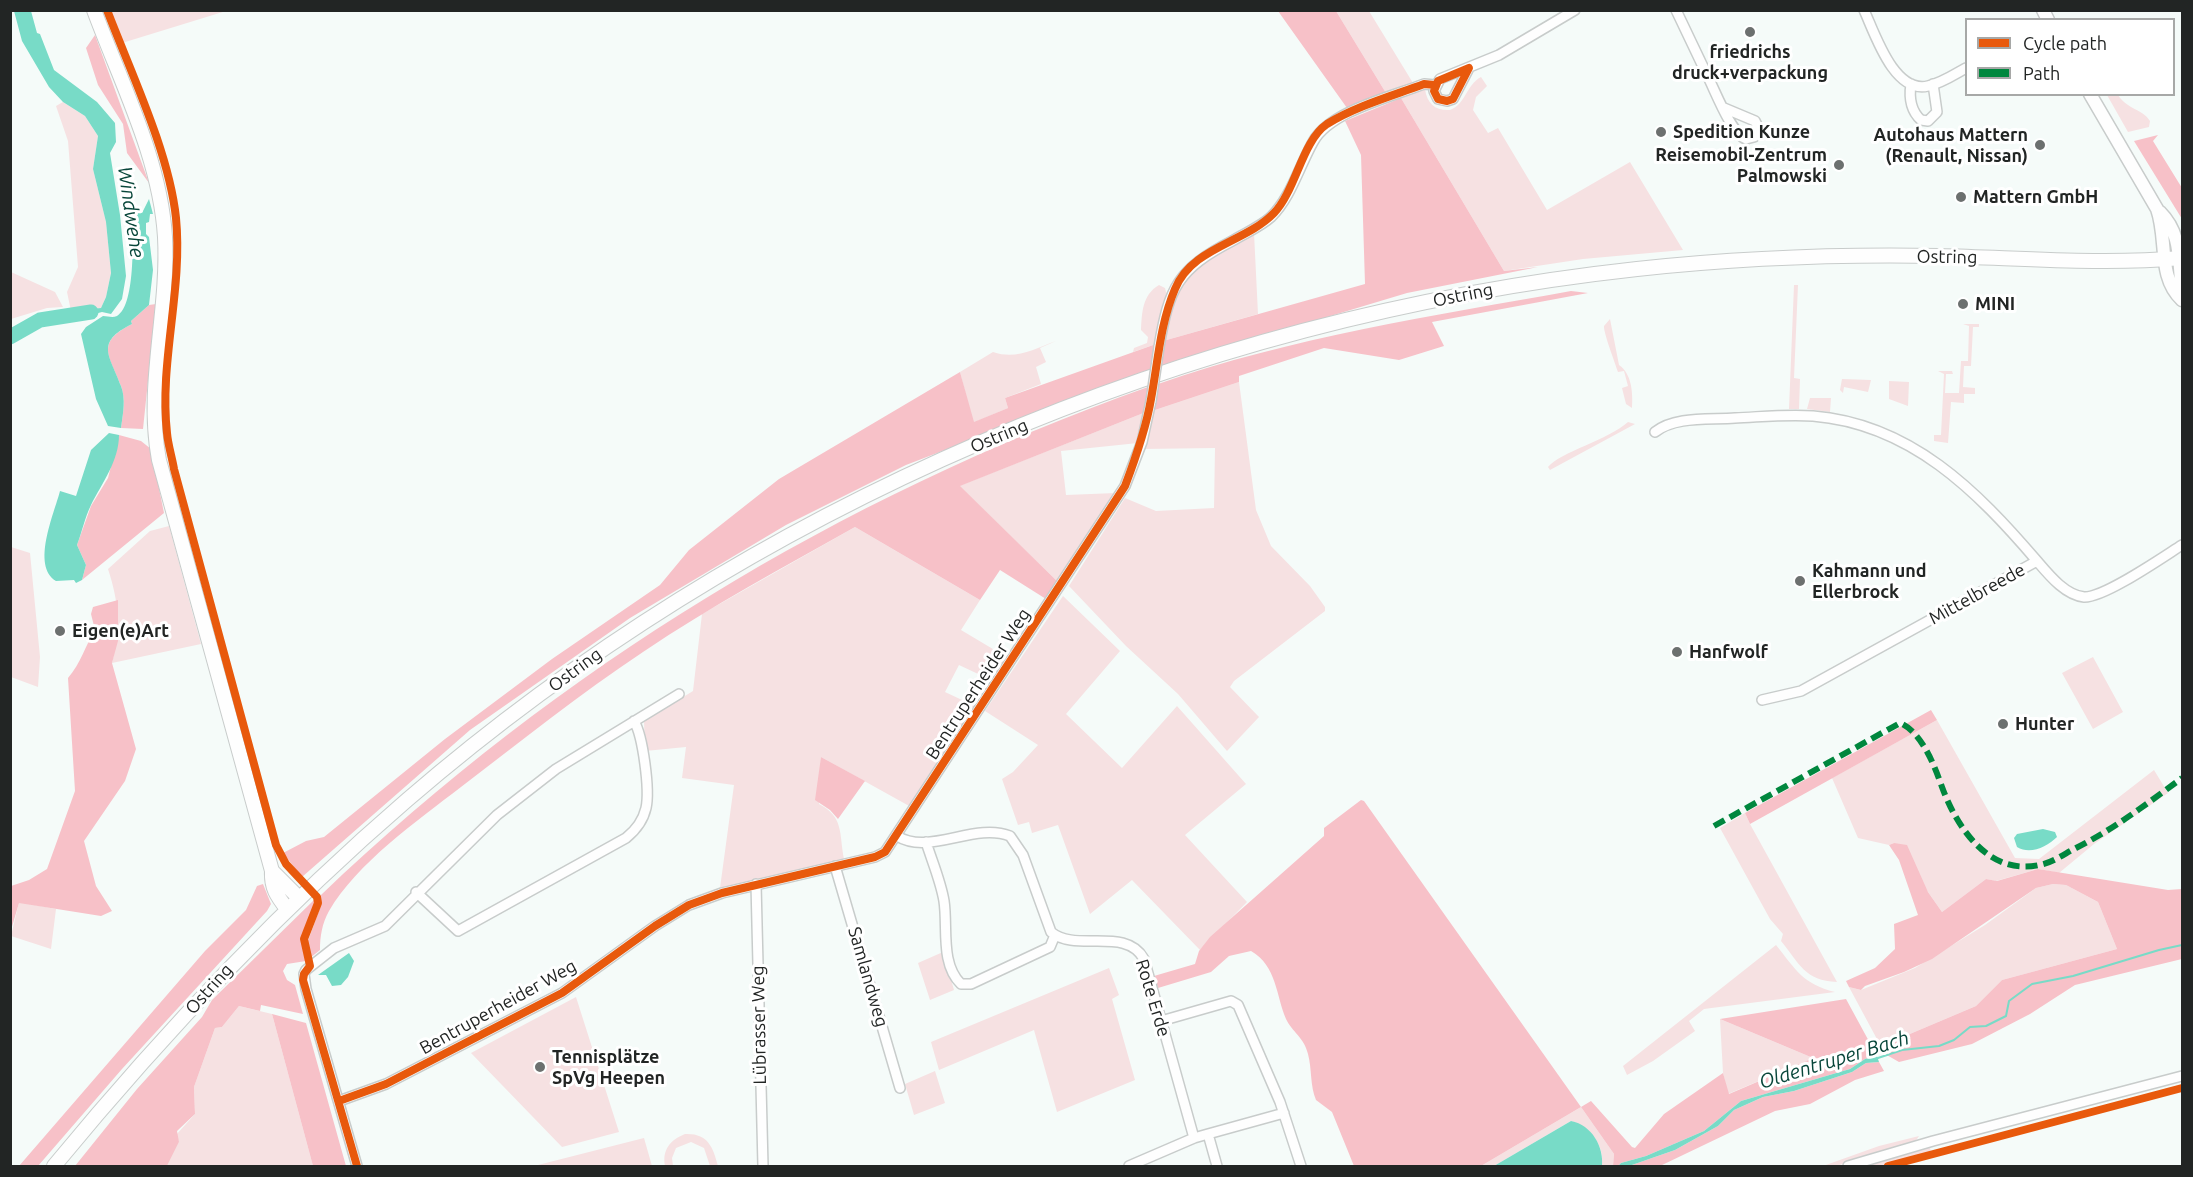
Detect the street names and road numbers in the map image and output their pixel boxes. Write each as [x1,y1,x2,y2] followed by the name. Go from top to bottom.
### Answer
[1916,246,1978,268] street label: Ostring
[1431,279,1495,311] street label: Ostring
[967,414,1031,458] street label: Ostring
[1925,559,2029,629] street label: Mittelbreede
[921,604,1035,764] street label: Bentruperheider Weg
[544,643,606,697] street label: Ostring
[843,924,893,1030] street label: Samlandweg
[416,955,580,1059] street label: Bentruperheider Weg
[1131,957,1175,1039] street label: Rote Erde
[181,959,237,1019] street label: Ostring
[747,965,771,1085] street label: Lübrasser Weg

